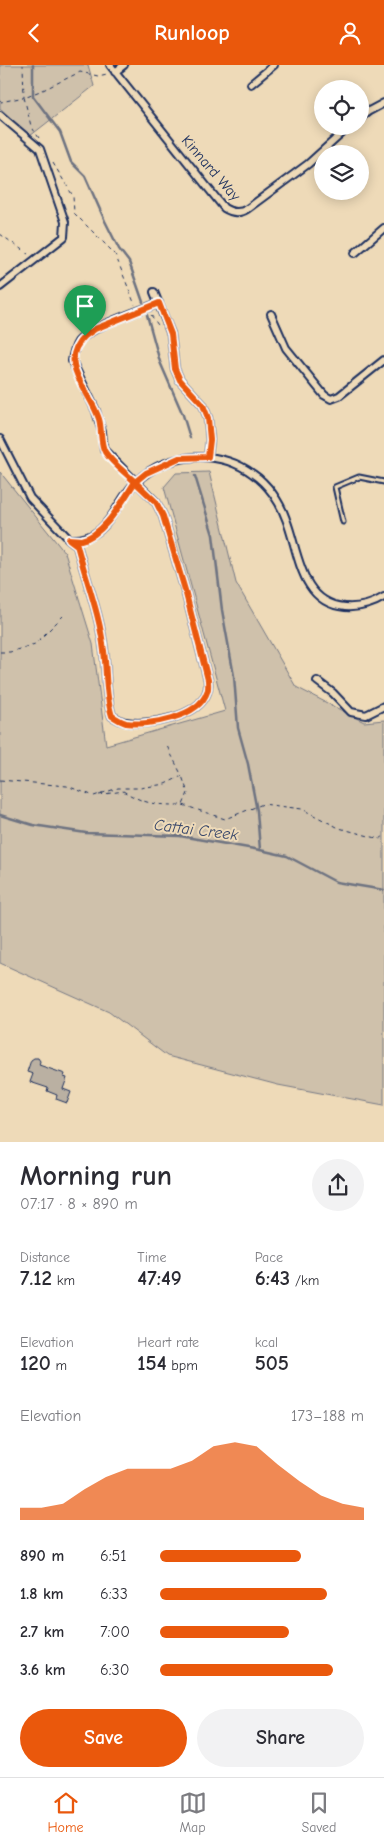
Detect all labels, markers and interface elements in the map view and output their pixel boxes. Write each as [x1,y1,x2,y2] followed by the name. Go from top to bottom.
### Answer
[20,19,48,47] icon: back
[336,19,364,47] icon: person
[154,20,230,46] text: Runloop
[314,80,369,200] map controls
[314,80,369,135] button: locate
[178,132,245,205] street label: Kinnard Way
[314,145,369,200] button: layers
[64,285,106,336] pin
[71,292,99,320] icon: arrive
[153,816,239,844] water label: Cattai Creek
[312,1159,364,1211] button: share
[20,1160,172,1192] text: Morning run
[20,1195,138,1213] text: 07:17 · 8 × 890 m
[20,1249,70,1266] text: Distance
[137,1249,166,1266] text: Time
[255,1249,283,1266] text: Pace
[20,1266,52,1290] text: 7.12
[137,1266,182,1290] text: 47:49
[255,1266,290,1290] text: 6:43
[52,1272,75,1289] text: km
[290,1272,319,1289] text: /km
[20,1334,74,1351] text: Elevation
[137,1334,199,1351] text: Heart rate
[255,1334,278,1351] text: kcal
[20,1351,51,1375] text: 120
[137,1351,167,1375] text: 154
[255,1351,289,1375] text: 505
[51,1357,67,1374] text: m
[167,1357,198,1374] text: bpm
[20,1407,81,1425] text: Elevation
[291,1407,364,1425] text: 173–188 m
[20,1547,64,1565] text: 890 m
[100,1547,127,1565] text: 6:51
[20,1585,64,1603] text: 1.8 km
[100,1585,128,1603] text: 6:33
[20,1623,64,1641] text: 2.7 km
[100,1623,130,1641] text: 7:00
[20,1661,65,1679] text: 3.6 km
[100,1661,129,1679] text: 6:30
[20,1709,187,1767] button: Save
[197,1709,364,1767] button: Share
[47,1789,84,1836] tab: Home
[179,1789,207,1836] tab: Map
[302,1789,337,1836] tab: Saved

